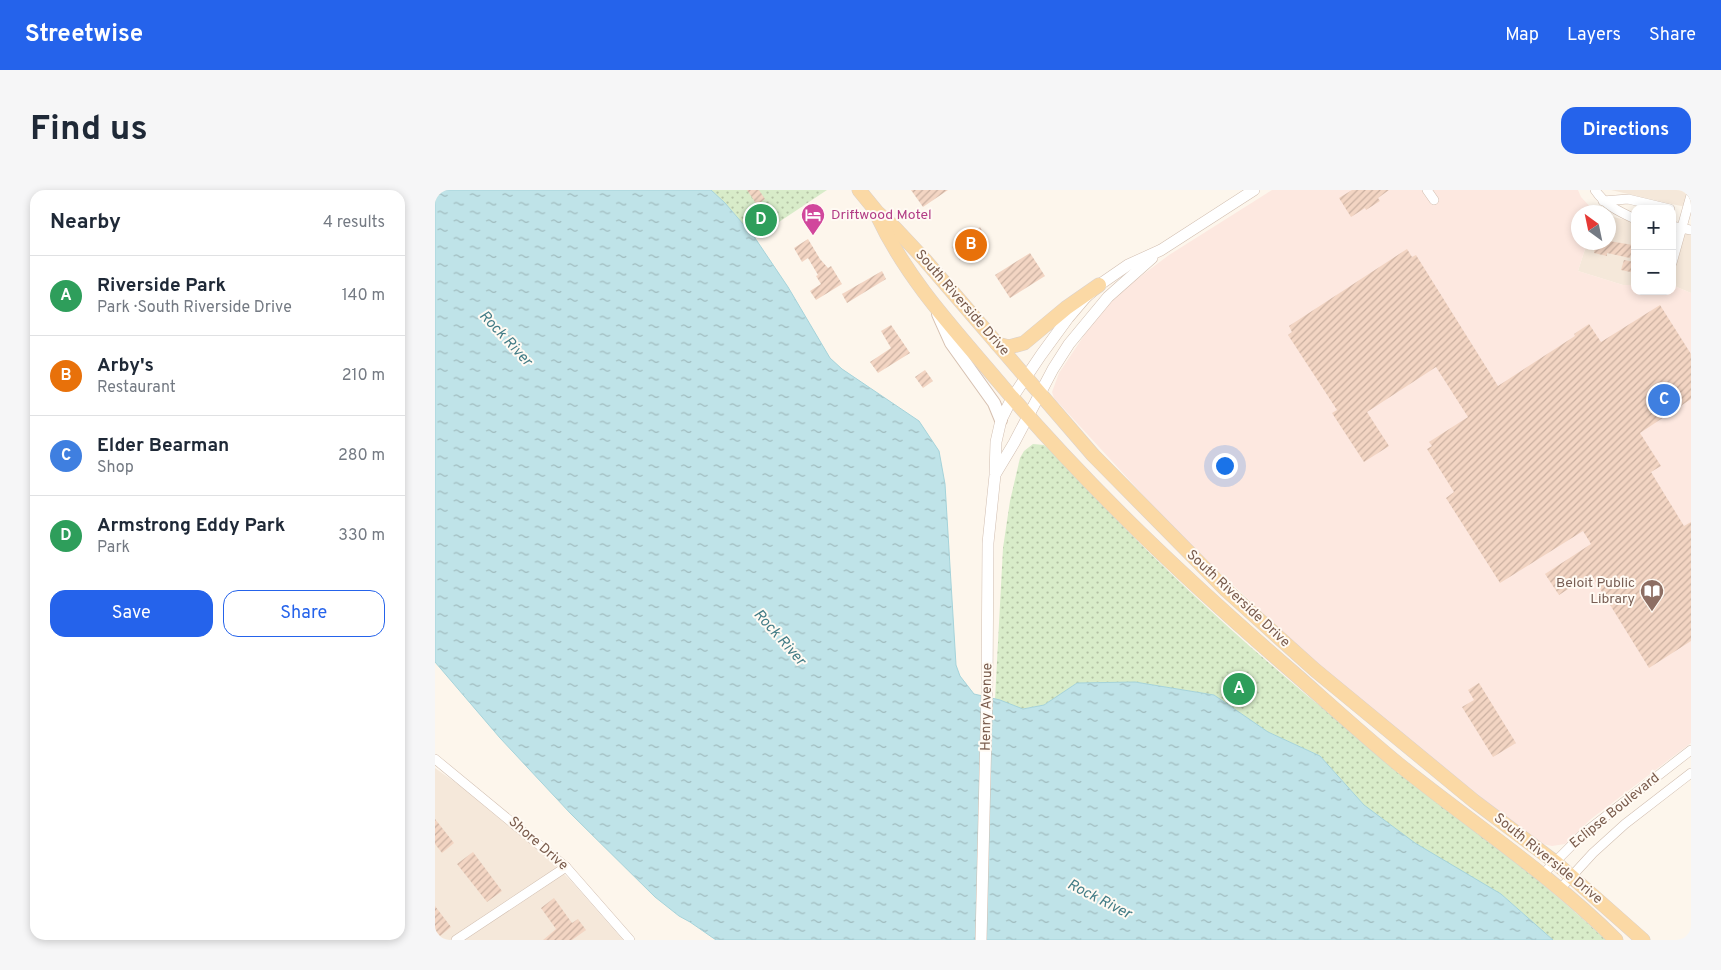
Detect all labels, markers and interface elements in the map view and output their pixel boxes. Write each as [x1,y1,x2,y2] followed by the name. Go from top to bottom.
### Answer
[25,20,143,50] text: Streetwise
[1505,24,1539,47] text: Map
[1567,24,1621,47] text: Layers
[1649,24,1696,47] text: Share
[1561,107,1691,154] button: Directions
[30,108,148,152] text: Find us
[745,201,777,239] pin: D
[800,202,826,236] hotel icon: Driftwood Motel
[1571,205,1616,250] north arrow
[1631,205,1676,295] map controls
[1631,205,1676,250] button: +
[831,207,932,224] place label: Driftwood Motel
[50,209,121,236] text: Nearby
[323,213,385,233] text: 4 results
[955,226,987,264] pin: B
[911,247,1013,359] street label: South Riverside Drive
[1631,250,1676,295] button: −
[97,274,226,298] text: Riverside Park
[60,286,72,306] text: A
[342,286,385,306] text: 140 m
[97,298,292,318] text: Park · South Riverside Drive
[474,307,536,372] water label: Rock River
[97,354,154,378] text: Arby's
[60,366,72,386] text: B
[342,366,385,386] text: 210 m
[97,378,176,398] text: Restaurant
[1648,381,1680,419] pin: C
[97,434,229,458] text: Elder Bearman
[61,446,71,466] text: C
[338,446,385,466] text: 280 m
[1212,453,1238,479] your location
[97,458,134,478] text: Shop
[97,514,285,538] text: Armstrong Eddy Park
[60,526,72,546] text: D
[338,526,385,546] text: 330 m
[97,538,130,558] text: Park
[1183,547,1293,651] street label: South Riverside Drive
[1556,575,1635,608] place label: Beloit Public Library
[1639,578,1665,612] library icon: Beloit Public Library
[50,590,213,637] button: Save
[223,590,385,637] button: Share
[749,606,810,671] water label: Rock River
[978,663,996,751] street label: Henry Avenue
[1223,670,1255,708] pin: A
[1567,770,1663,852] street label: Eclipse Boulevard
[1490,810,1606,908] street label: South Riverside Drive
[505,814,571,874] street label: Shore Drive
[1064,876,1135,925] water label: Rock River

